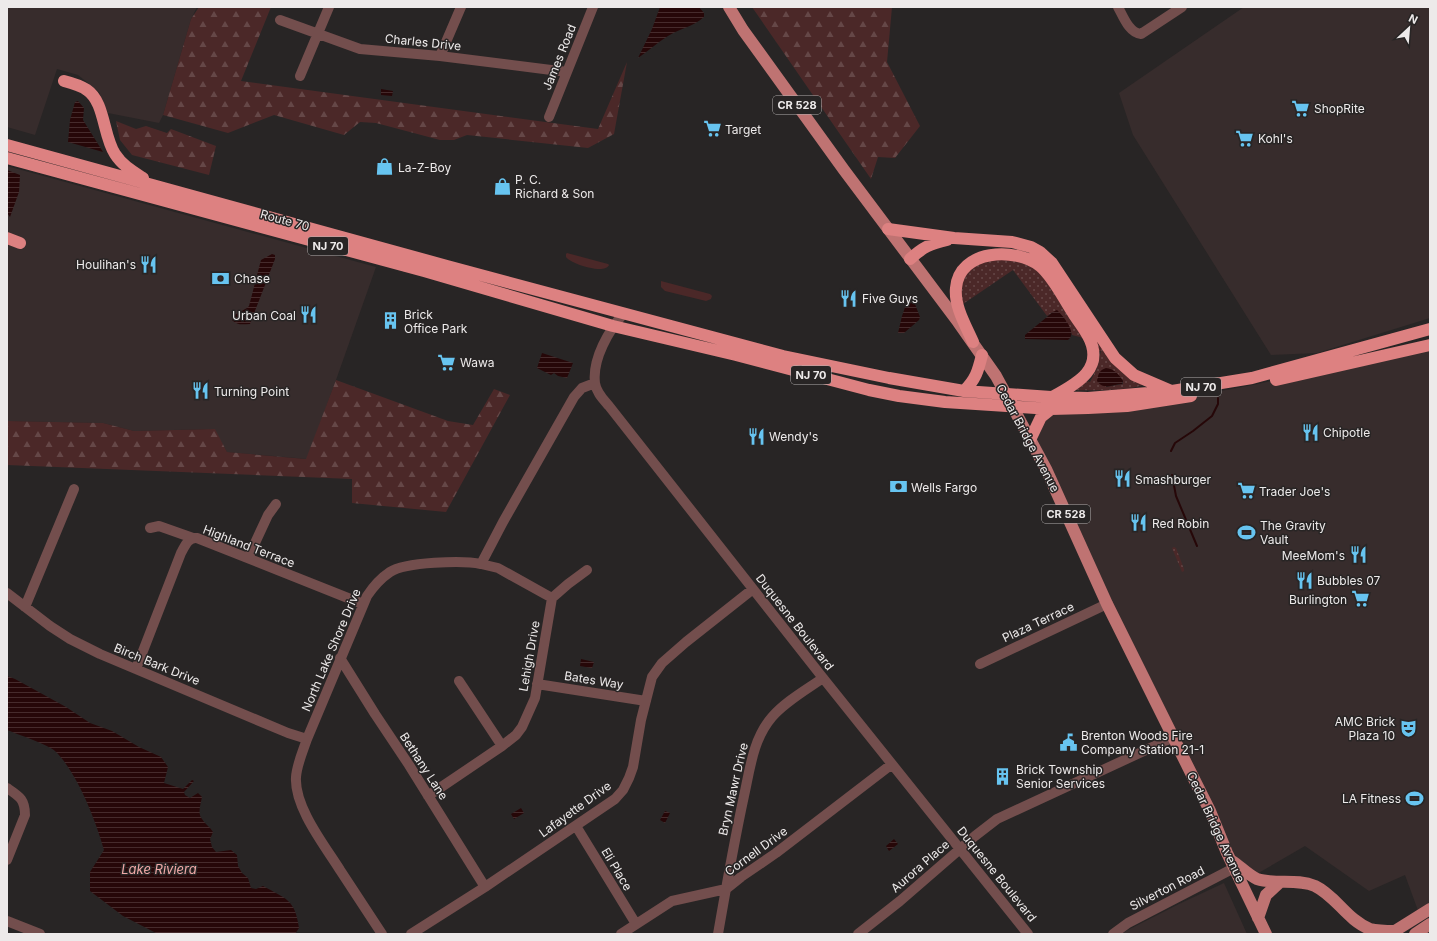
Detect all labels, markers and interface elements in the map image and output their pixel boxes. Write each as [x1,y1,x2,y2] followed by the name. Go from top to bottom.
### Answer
[1389,8,1429,48] north arrow
[1407,11,1420,27] text: N
[539,22,579,92] street label: James Road
[384,31,462,53] street label: Charles Drive
[773,96,821,114] road number: CR 528
[1291,98,1311,118] supermarket icon: ShopRite
[1314,101,1365,116] place label: ShopRite
[702,119,722,139] supermarket icon: Target
[725,122,761,137] place label: Target
[1235,128,1255,148] supermarket icon: Kohl's
[1258,131,1293,146] place label: Kohl's
[375,157,395,177] shop icon: La-Z-Boy
[398,160,451,175] place label: La-Z-Boy
[515,172,594,201] place label: P. C. Richard & Son
[492,176,512,196] shop icon: P. C. Richard & Son
[259,206,311,234] street label: Route 70
[308,237,348,255] road number: NJ 70
[139,254,159,274] restaurant icon: Houlihan's
[76,257,136,272] place label: Houlihan's
[211,268,231,288] bank icon: Chase
[234,271,270,286] place label: Chase
[839,288,859,308] restaurant icon: Five Guys
[862,291,918,306] place label: Five Guys
[299,305,319,325] restaurant icon: Urban Coal
[404,307,468,336] place label: Brick Office Park
[232,308,296,323] place label: Urban Coal
[381,311,401,331] building icon: Brick Office Park
[437,352,457,372] supermarket icon: Wawa
[460,355,495,370] place label: Wawa
[791,366,831,384] road number: NJ 70
[1181,378,1221,396] road number: NJ 70
[191,381,211,401] restaurant icon: Turning Point
[993,381,1063,495] street label: Cedar Bridge Avenue
[214,384,289,399] place label: Turning Point
[1300,422,1320,442] restaurant icon: Chipotle
[1323,425,1370,440] place label: Chipotle
[746,426,766,446] restaurant icon: Wendy's
[769,429,818,444] place label: Wendy's
[1112,469,1132,489] restaurant icon: Smashburger
[1135,472,1211,487] place label: Smashburger
[888,477,908,497] bank icon: Wells Fargo
[911,480,977,495] place label: Wells Fargo
[1236,481,1256,501] supermarket icon: Trader Joe's
[1259,484,1330,499] place label: Trader Joe's
[1042,505,1090,523] road number: CR 528
[1129,513,1149,533] restaurant icon: Red Robin
[1152,516,1209,531] place label: Red Robin
[1260,518,1326,547] place label: The Gravity Vault
[201,522,297,570] street label: Highland Terrace
[1237,522,1257,542] sports icon: The Gravity Vault
[1348,545,1368,565] restaurant icon: MeeMom's
[1282,548,1345,563] place label: MeeMom's
[1294,570,1314,590] restaurant icon: Bubbles 07
[753,571,837,673] street label: Duquesne Boulevard
[1317,573,1381,588] place label: Bubbles 07
[298,586,364,714] street label: North Lake Shore Drive
[1350,589,1370,609] supermarket icon: Burlington
[1289,592,1347,607] place label: Burlington
[1000,599,1076,645] street label: Plaza Terrace
[515,620,543,692] street label: Lehigh Drive
[112,640,202,688] street label: Birch Bark Drive
[563,668,625,692] street label: Bates Way
[1335,714,1395,743] place label: AMC Brick Plaza 10
[1398,718,1418,738] theatre icon: AMC Brick Plaza 10
[1081,728,1204,757] place label: Brenton Woods Fire Company Station 21-1
[397,730,451,802] street label: Bethany Lane
[1058,732,1078,752] public building icon: Brenton Woods Fire Company Station 21-1
[715,741,751,837] street label: Bryn Mawr Drive
[1016,762,1105,791] place label: Brick Township Senior Services
[993,766,1013,786] building icon: Brick Township Senior Services
[1184,769,1248,885] street label: Cedar Bridge Avenue
[536,778,614,840] street label: Lafayette Drive
[1404,788,1424,808] sports icon: LA Fitness
[1342,791,1401,806] place label: LA Fitness
[722,823,790,879] street label: Cornell Drive
[954,823,1040,925] street label: Duquesne Boulevard
[888,836,952,896] street label: Aurora Place
[598,845,636,893] street label: Eli Place
[121,861,197,877] water label: Lake Riviera
[1127,863,1207,913] street label: Silverton Road

